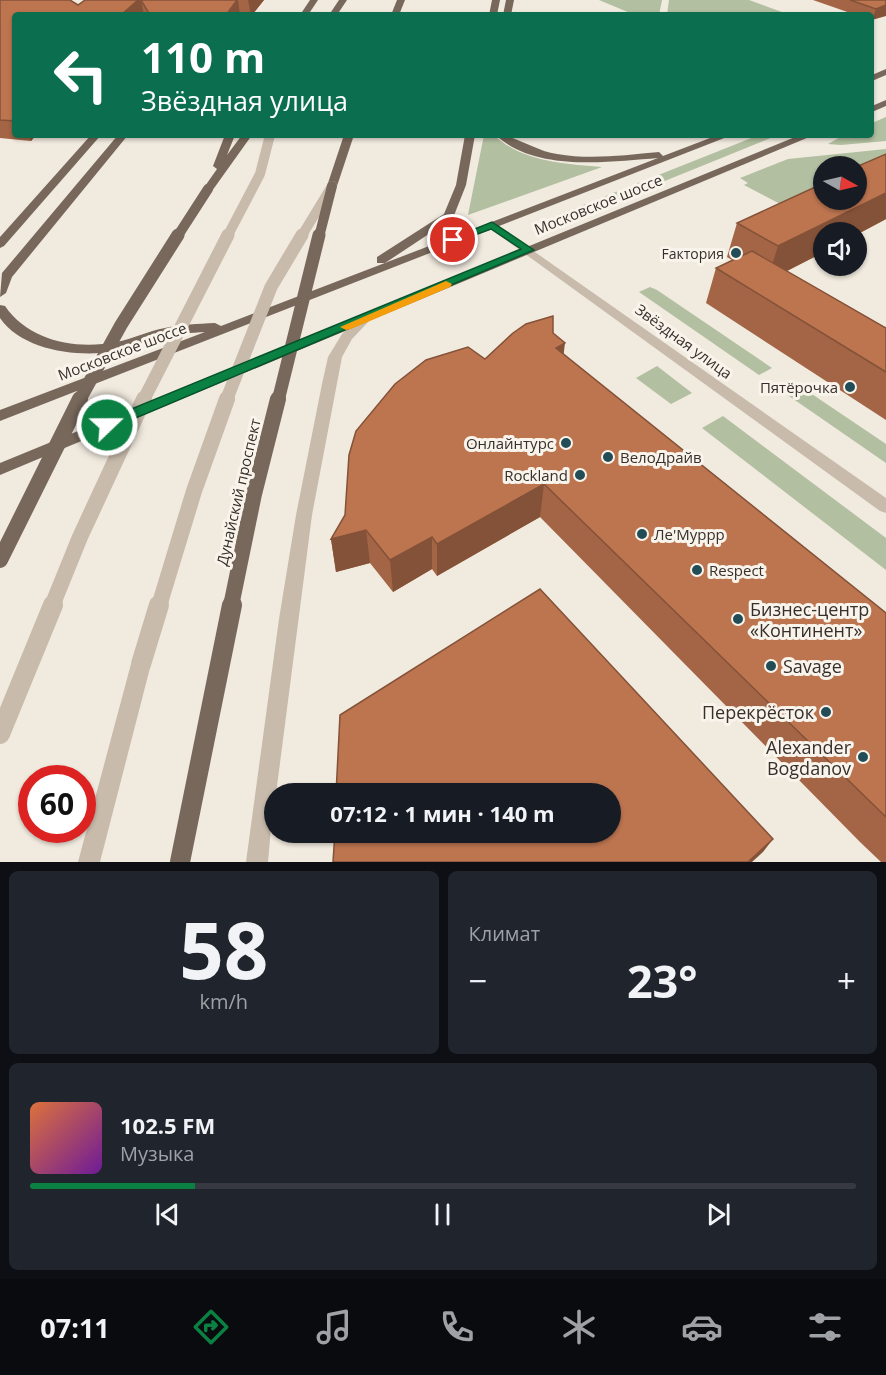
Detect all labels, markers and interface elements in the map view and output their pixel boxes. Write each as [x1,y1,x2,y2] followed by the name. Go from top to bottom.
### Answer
[141,28,265,85] text: 110 m
[42,36,120,114] icon: left
[141,82,348,119] text: Звёздная улица
[813,156,867,210] north arrow
[813,156,867,276] map controls
[531,169,665,239] street label: Московское шоссе
[427,214,478,265] pin
[813,222,867,276] button: sound
[436,223,469,256] icon: arrive
[662,244,724,263] place label: Fактория
[729,246,743,260] marker: Fактория
[632,299,736,383] street label: Звёздная улица
[55,317,189,385] street label: Московское шоссе
[760,377,838,397] place label: Пятёрочка
[843,380,857,394] marker: Пятёрочка
[75,393,139,457] position arrow
[211,417,265,567] street label: Дунайский проспект
[466,433,554,453] place label: Онлайнтурс
[559,436,573,450] marker: Онлайнтурс
[620,447,702,467] place label: ВелоДрайв
[601,450,615,464] marker: ВелоДрайв
[504,465,568,485] place label: Rockland
[573,468,587,482] marker: Rockland
[654,524,725,544] place label: Ле'Муррр
[635,527,649,541] marker: Ле'Муррр
[709,560,764,580] place label: Respect
[690,563,704,577] marker: Respect
[750,597,869,642] place label: Бизнес-центр «Континент»
[731,612,745,626] marker: Бизнес-центр «Континент»
[783,654,842,678] place label: Savage
[764,659,778,673] marker: Savage
[702,700,815,724] place label: Перекрёсток
[819,705,833,719] marker: Перекрёсток
[766,735,852,780] place label: Alexander Bogdanov
[856,750,870,764] marker: Alexander Bogdanov
[18,765,96,843] speed limit sign: 60
[330,798,555,828] text: 07:12 · 1 мин · 140 m
[179,896,268,1002] text: 58
[469,920,540,947] text: Климат
[627,950,698,1011] text: 23°
[469,958,487,1003] text: −
[837,958,856,1003] text: +
[199,988,248,1015] text: km/h
[120,1110,215,1140] text: 102.5 FM
[120,1140,194,1167] text: Музыка
[151,1198,184,1231] icon: previous
[426,1198,459,1231] icon: pause
[702,1198,735,1231] icon: next
[190,1306,232,1348] icon: directions
[313,1306,355,1348] icon: music
[436,1306,478,1348] icon: phone
[558,1306,600,1348] icon: climate
[681,1306,723,1348] icon: car
[804,1306,846,1348] icon: filters
[40,1309,110,1346] text: 07:11

